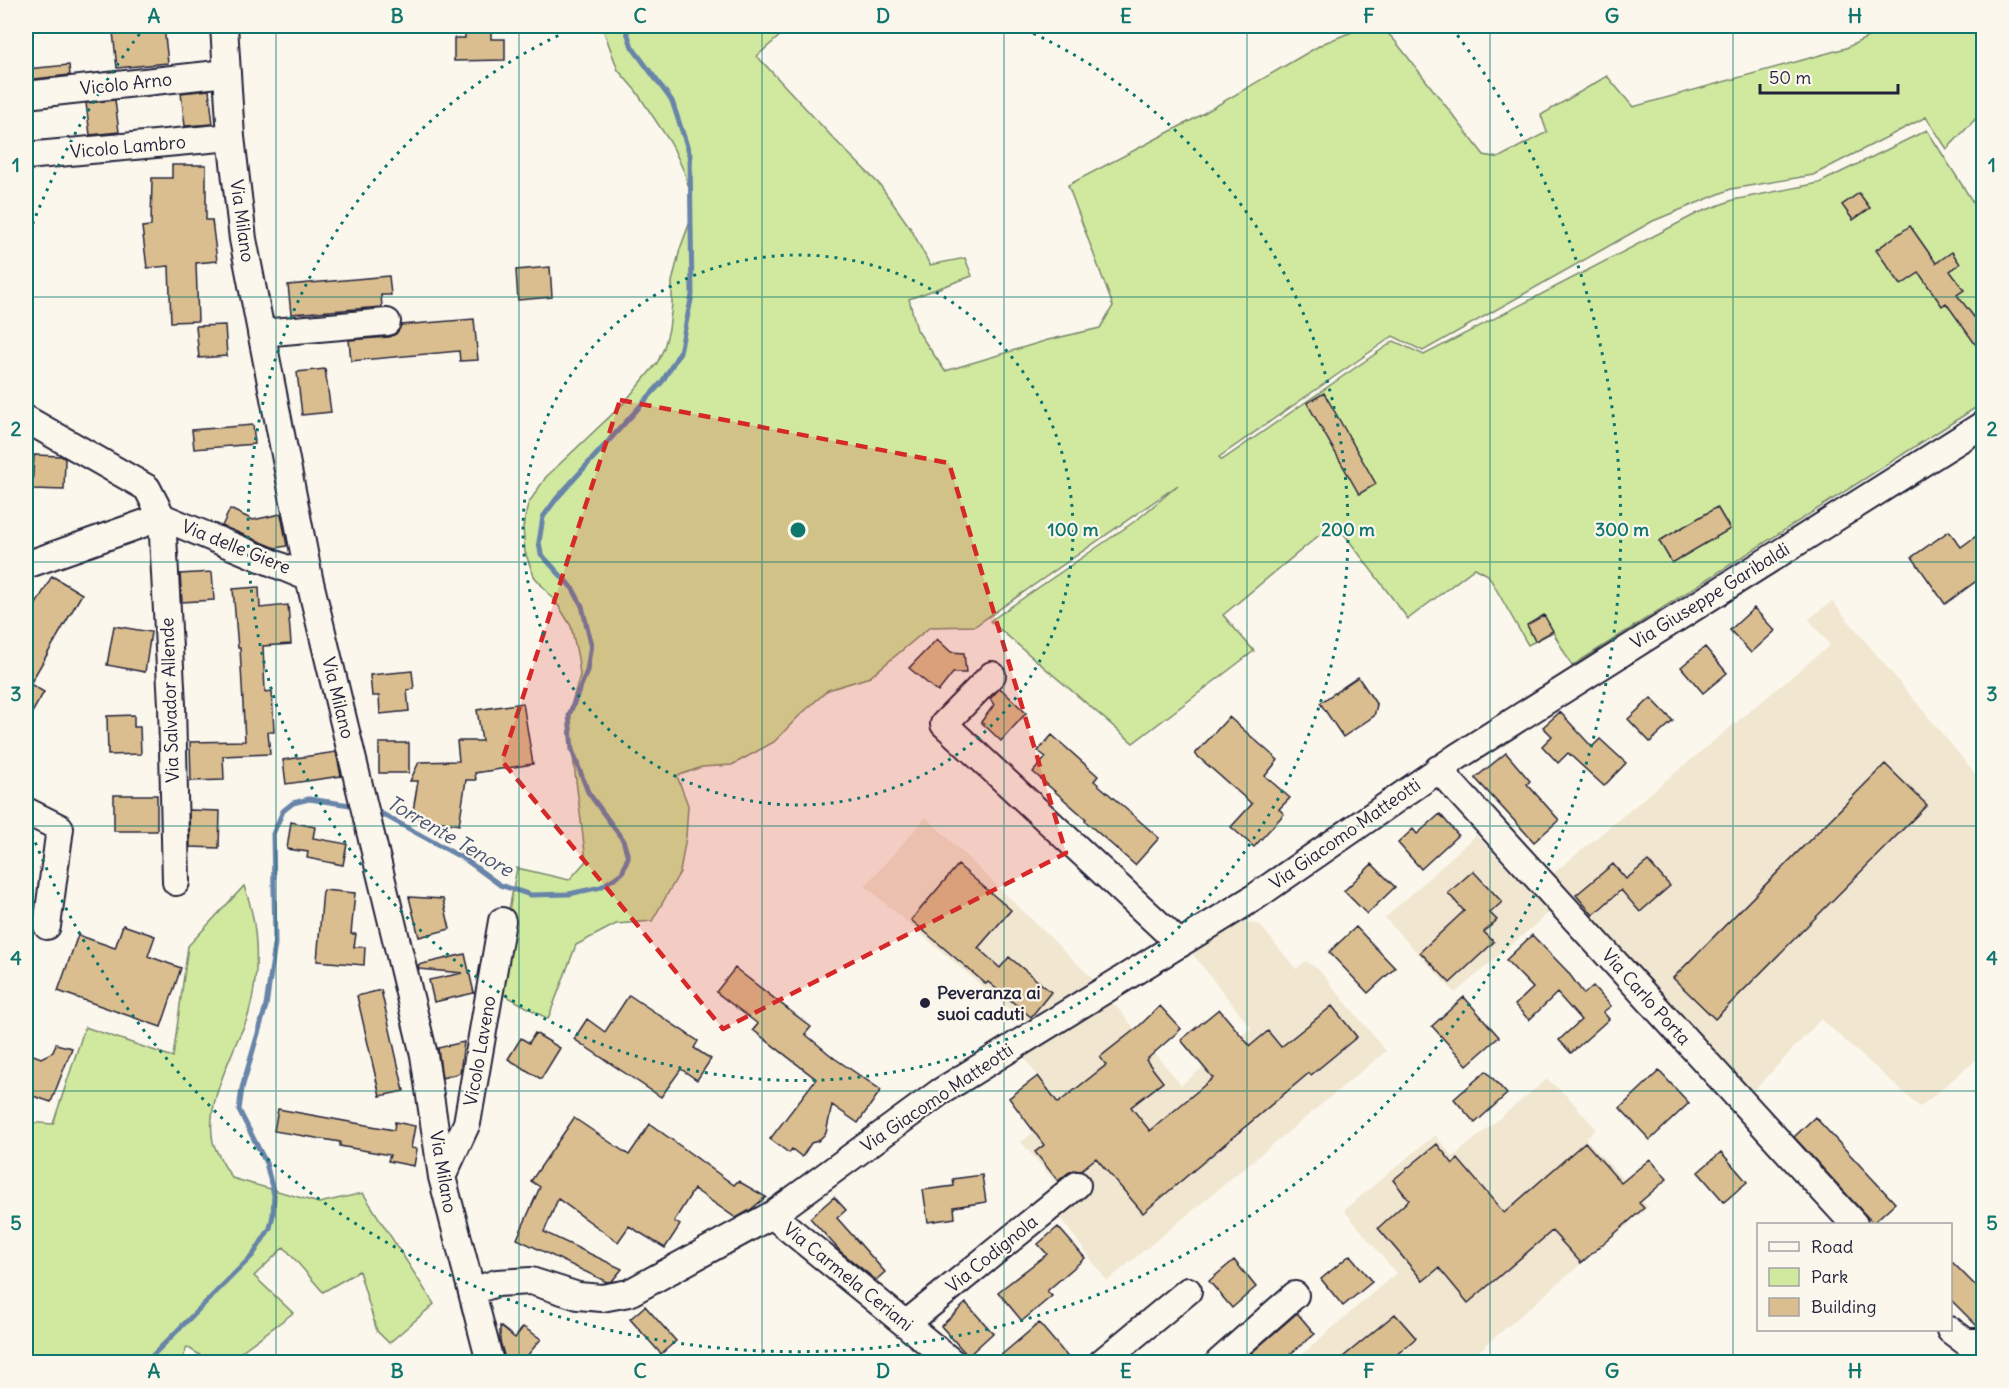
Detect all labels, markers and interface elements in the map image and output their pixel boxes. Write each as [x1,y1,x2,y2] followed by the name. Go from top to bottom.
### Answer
[148,3,161,28] text: A
[390,3,404,28] text: B
[633,3,647,28] text: C
[876,3,890,28] text: D
[1120,3,1132,28] text: E
[1363,3,1375,28] text: F
[1605,3,1619,28] text: G
[1848,3,1862,28] text: H
[1760,57,1898,95] scale bar
[1769,66,1811,89] text: 50 m
[79,67,173,100] street label: Vicolo Arno
[69,130,187,163] street label: Vicolo Lambro
[12,152,20,177] text: 1
[1988,152,1996,177] text: 1
[225,178,260,264] street label: Via Milano
[11,416,22,441] text: 2
[1987,416,1998,441] text: 2
[178,514,294,579] street label: Via delle Giere
[1048,518,1099,541] text: 100 m
[1321,518,1375,541] text: 200 m
[1595,518,1649,541] text: 300 m
[788,520,808,540] centre of rings
[1626,537,1794,654] street label: Via Giuseppe Garibaldi
[155,617,184,783] street label: Via Salvador Allende
[317,655,360,741] street label: Via Milano
[10,681,22,706] text: 3
[1986,681,1998,706] text: 3
[1265,773,1425,894] street label: Via Giacomo Matteotti
[383,789,519,882] water label: Torrente Tenore
[1597,944,1696,1050] street label: Via Carlo Porta
[10,945,22,970] text: 4
[1986,945,1998,970] text: 4
[937,981,1040,1025] place label: Peveranza ai suoi caduti
[458,994,501,1108] street label: Vicolo Laveno
[918,996,932,1010] marker: Peveranza ai suoi caduti
[856,1038,1017,1157] street label: Via Giacomo Matteotti
[425,1129,462,1215] street label: Via Milano
[10,1210,22,1235] text: 5
[941,1210,1042,1298] street label: Via Codignola
[1986,1210,1998,1235] text: 5
[779,1217,918,1336] street label: Via Carmela Ceriani
[1757,1223,1952,1331] legend
[1811,1235,1854,1258] text: Road
[1811,1265,1848,1288] text: Park
[1811,1295,1876,1318] text: Building
[148,1358,161,1383] text: A
[390,1358,404,1383] text: B
[633,1358,647,1383] text: C
[876,1358,890,1383] text: D
[1120,1358,1132,1383] text: E
[1363,1358,1375,1383] text: F
[1605,1358,1619,1383] text: G
[1848,1358,1862,1383] text: H

